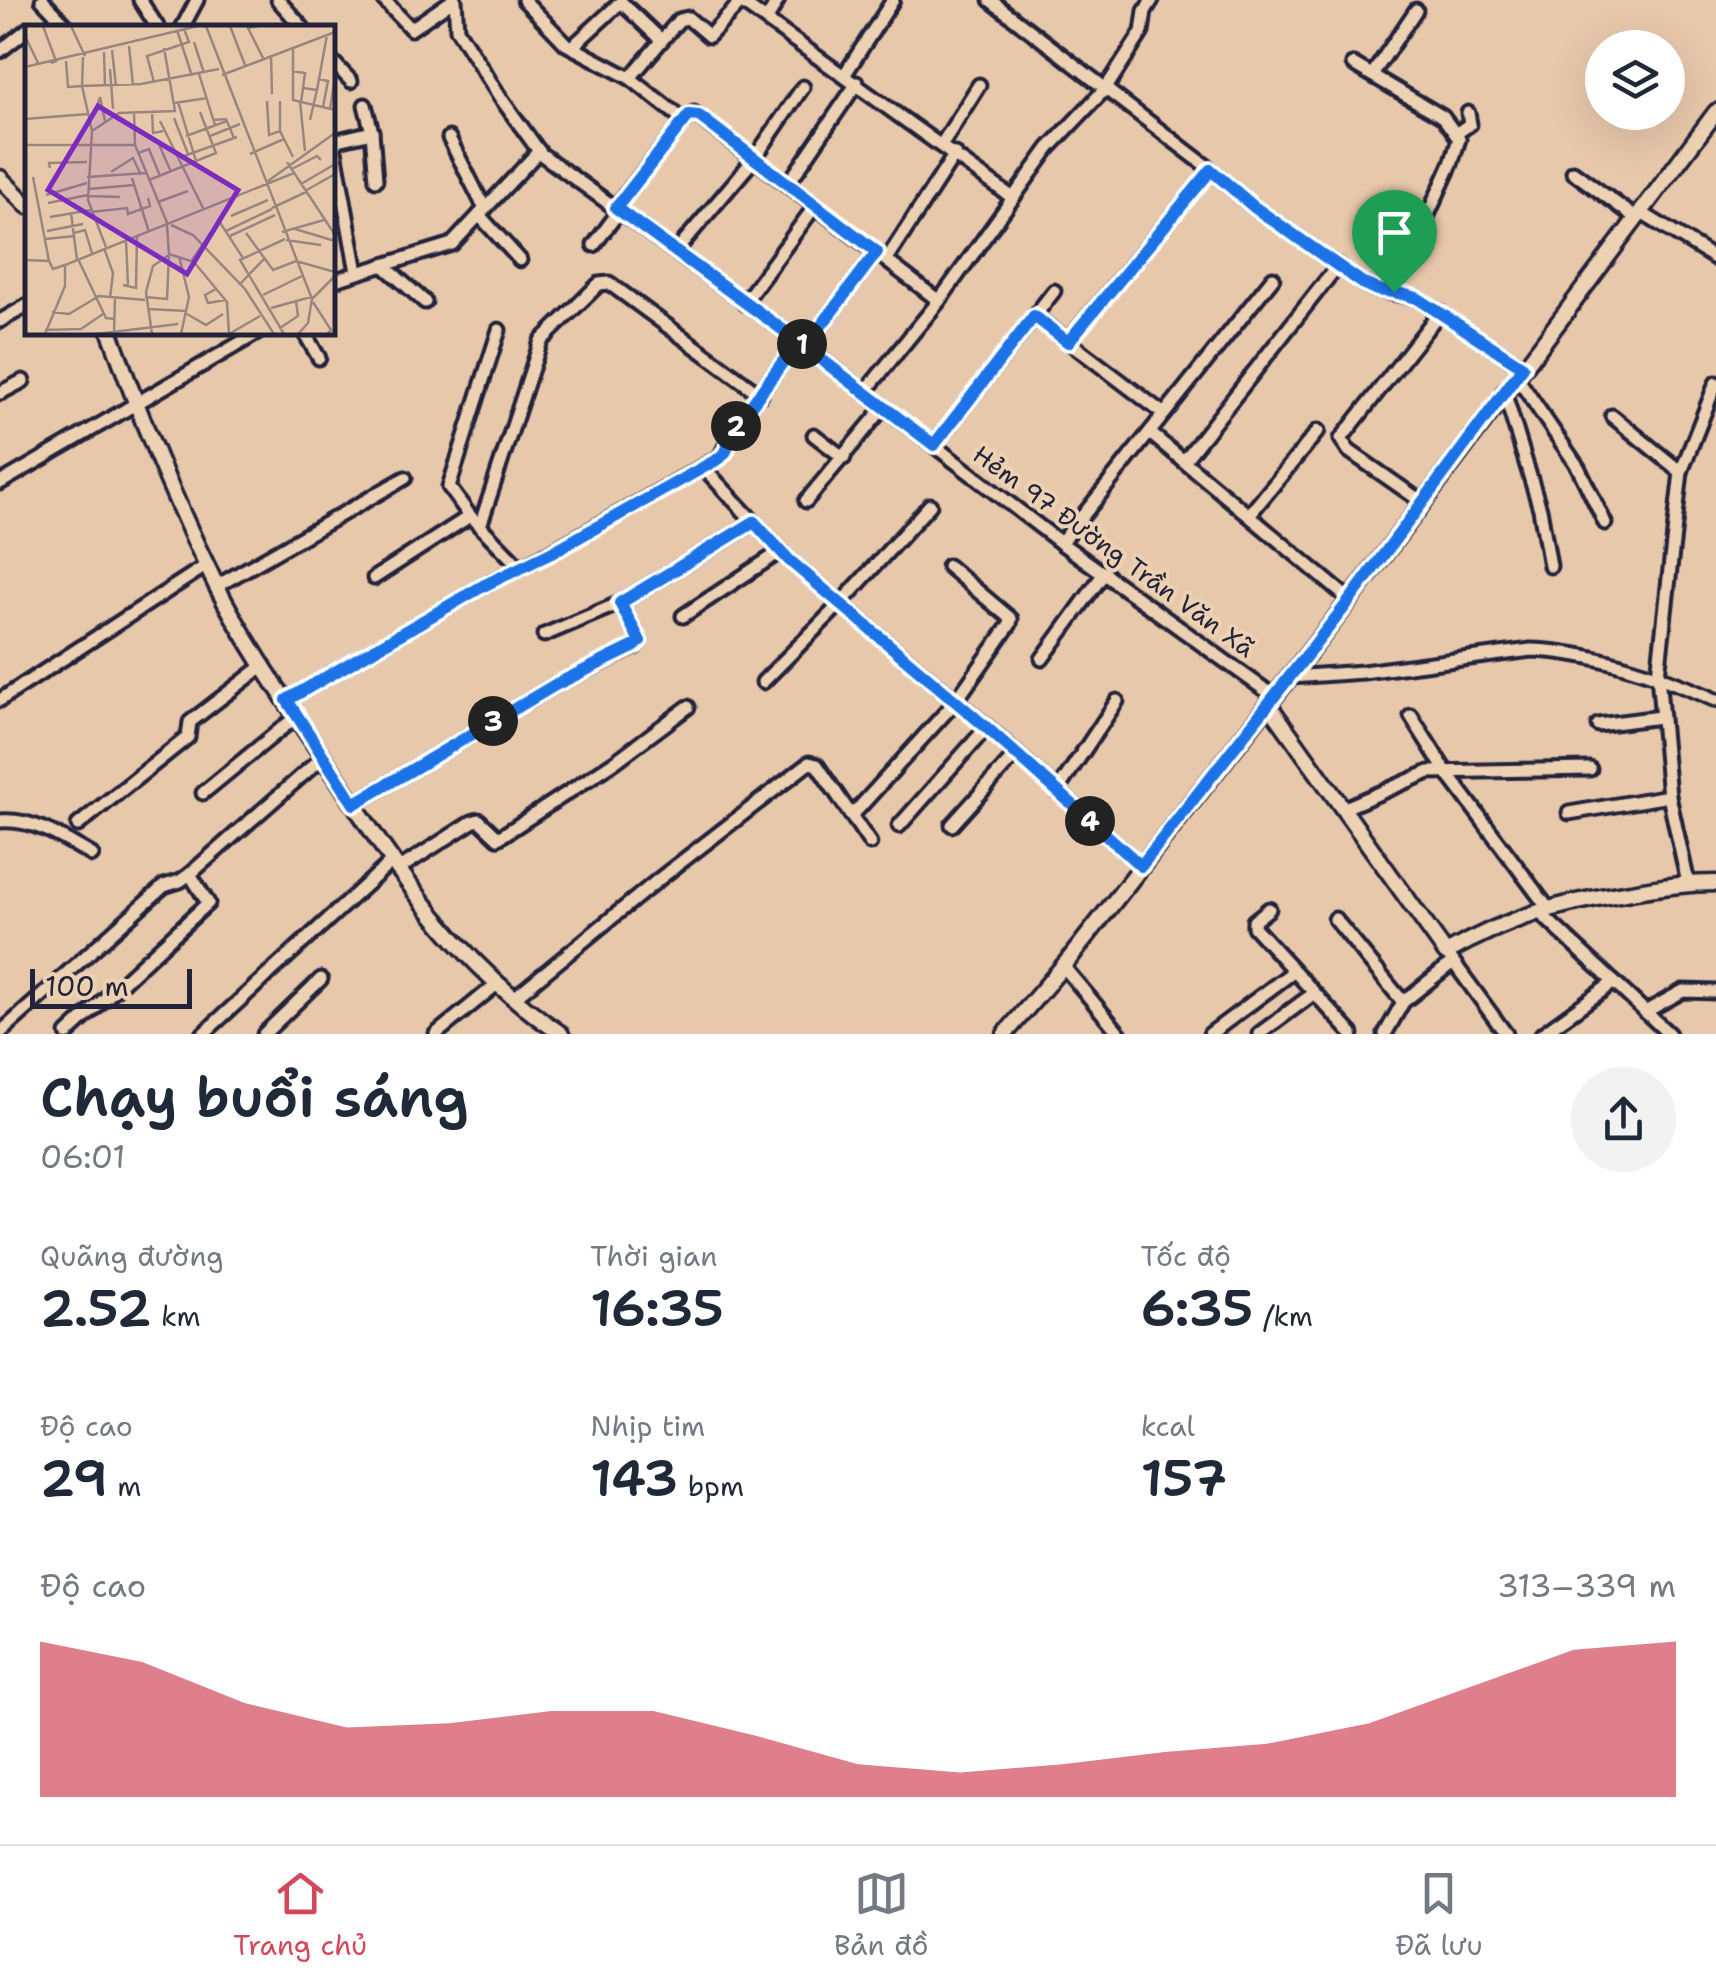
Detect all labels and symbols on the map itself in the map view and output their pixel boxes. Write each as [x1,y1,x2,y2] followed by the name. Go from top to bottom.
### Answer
[25,25,335,335] inset map
[1352,190,1437,293] pin
[777,319,827,369] pin: 1
[711,401,761,451] pin: 2
[966,437,1262,665] street label: Hẻm 97 Đường Trần Văn Xã
[468,696,518,746] pin: 3
[1065,796,1115,846] pin: 4
[30,964,192,1008] scale bar

